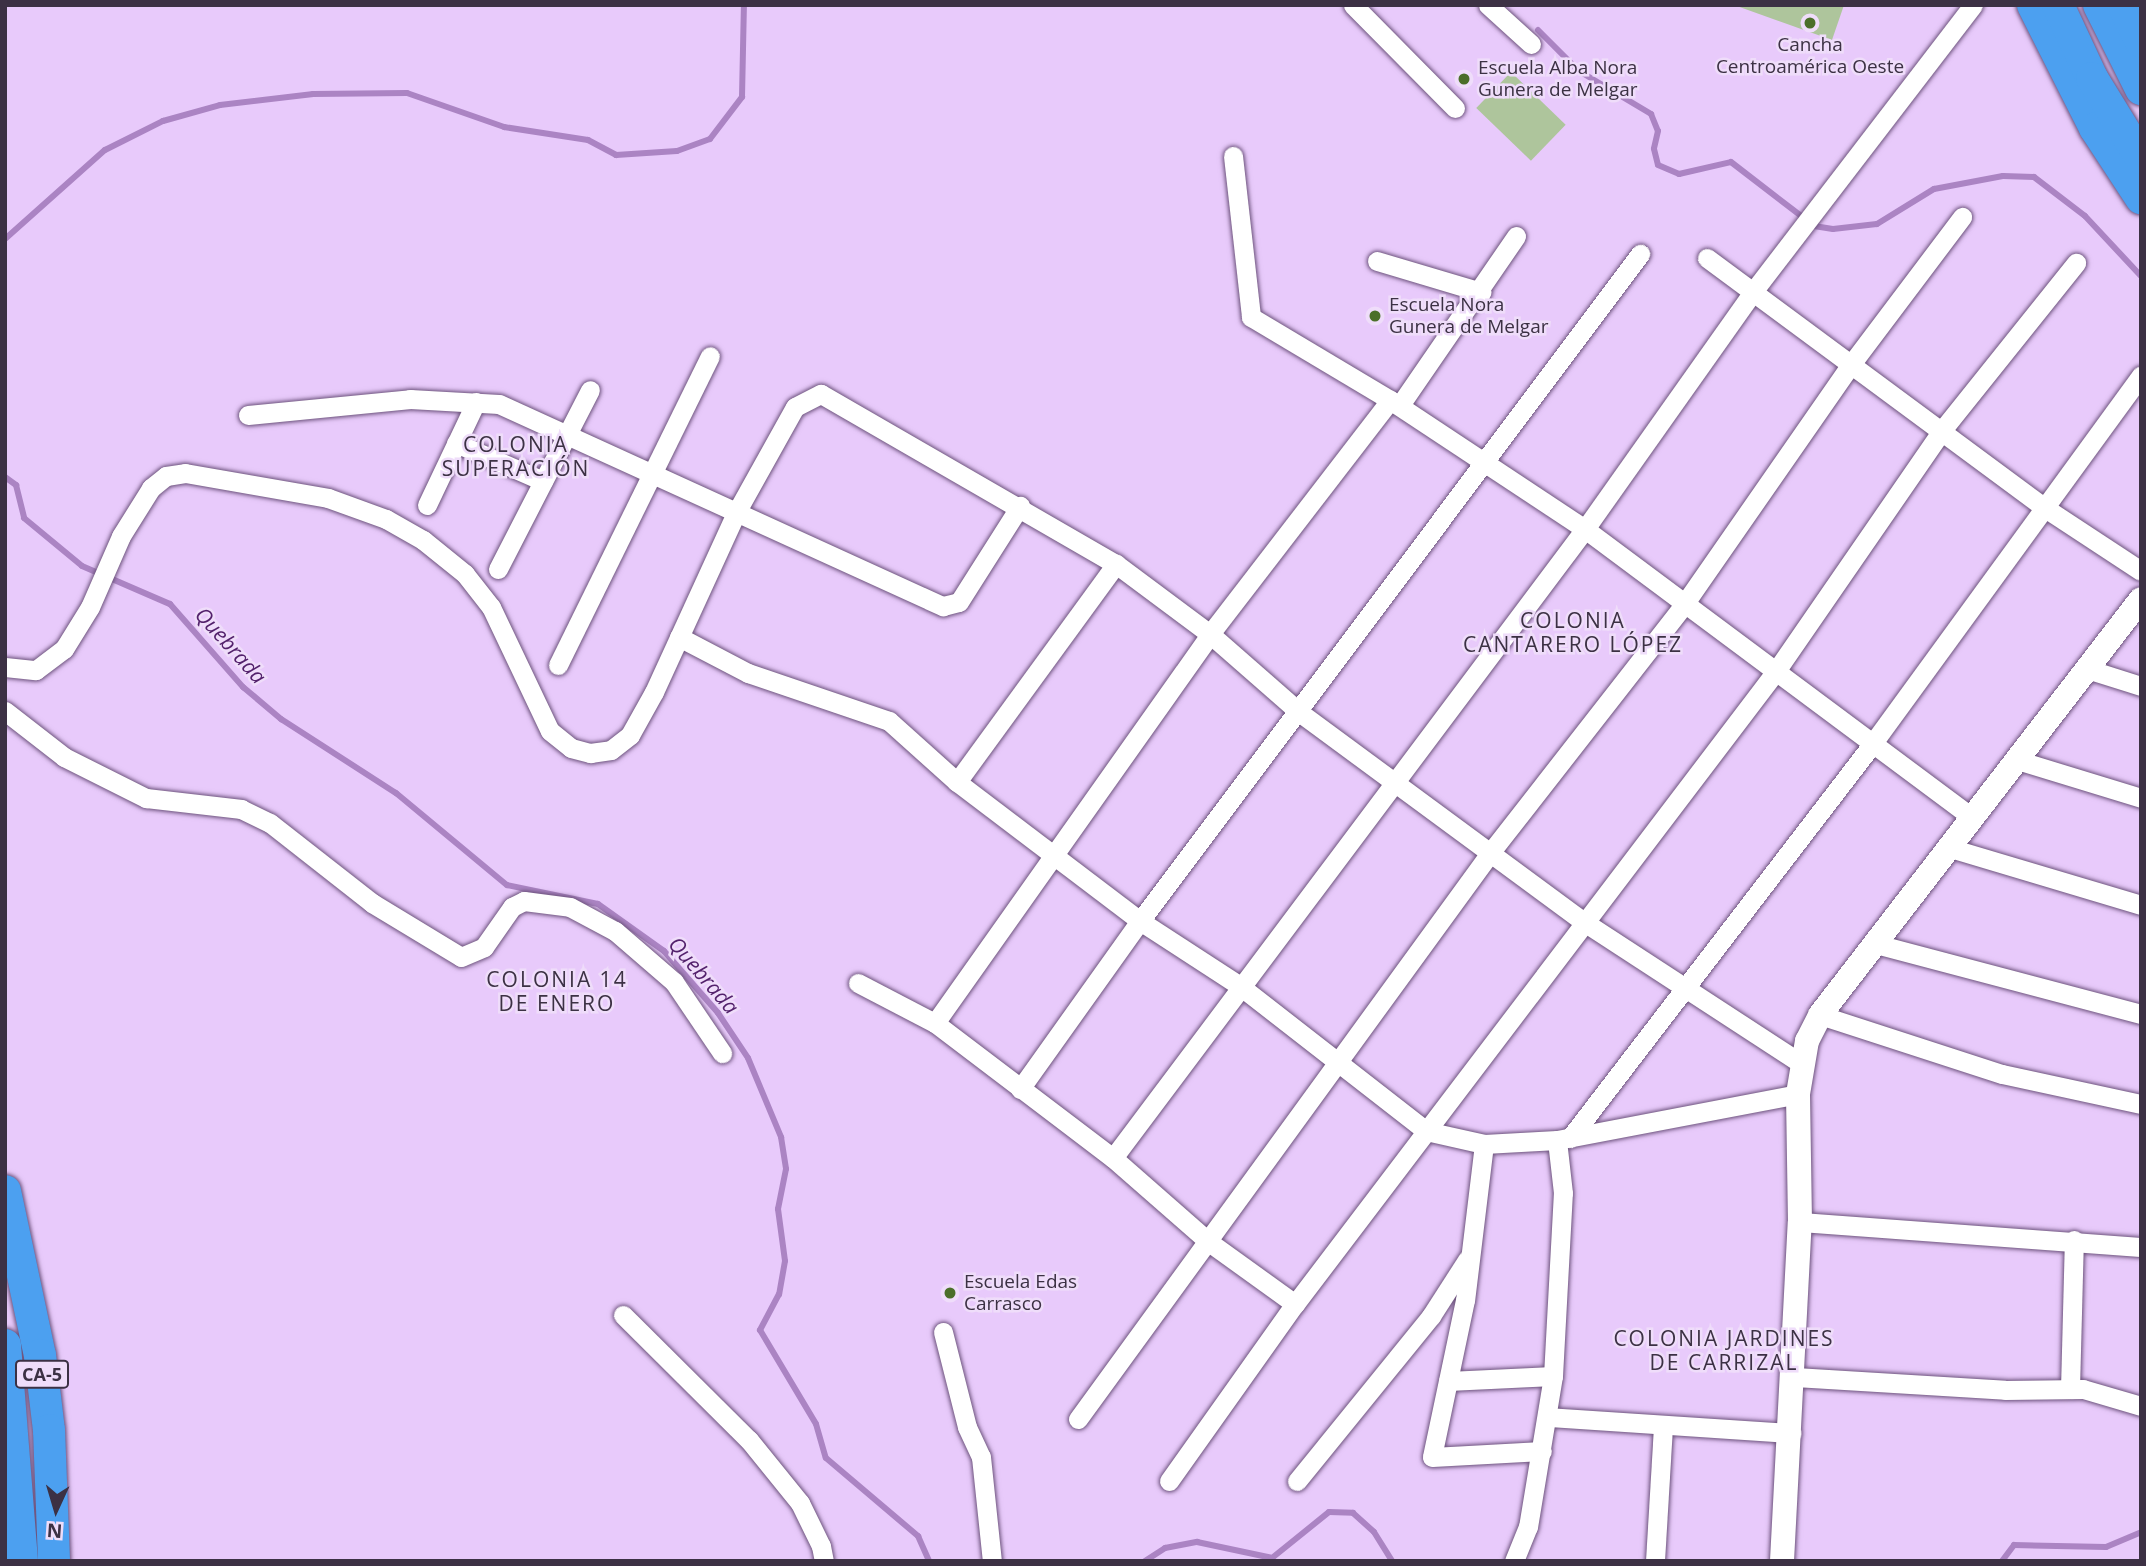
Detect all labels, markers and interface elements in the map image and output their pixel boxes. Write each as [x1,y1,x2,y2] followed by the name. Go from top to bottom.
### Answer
[1802,15,1818,31] marker: Cancha Centroamérica Oeste
[1716,34,1904,78] place label: Cancha Centroamérica Oeste
[1478,57,1637,101] place label: Escuela Alba Nora Gunera de Melgar
[1456,71,1472,87] marker: Escuela Alba Nora Gunera de Melgar
[1389,294,1548,338] place label: Escuela Nora Gunera de Melgar
[1367,308,1383,324] marker: Escuela Nora Gunera de Melgar
[443,431,589,481] district label: COLONIA SUPERACIÓN
[190,602,272,688] water label: Quebrada
[1465,607,1681,657] district label: COLONIA CANTARERO LÓPEZ
[664,931,744,1019] water label: Quebrada
[488,966,626,1016] district label: COLONIA 14 DE ENERO
[964,1271,1077,1315] place label: Escuela Edas Carrasco
[942,1285,958,1301] marker: Escuela Edas Carrasco
[1615,1325,1833,1375] district label: COLONIA JARDINES DE CARRIZAL
[14,1359,70,1388] road number: CA-5
[21,1475,91,1545] north arrow
[46,1517,63,1544] text: N

